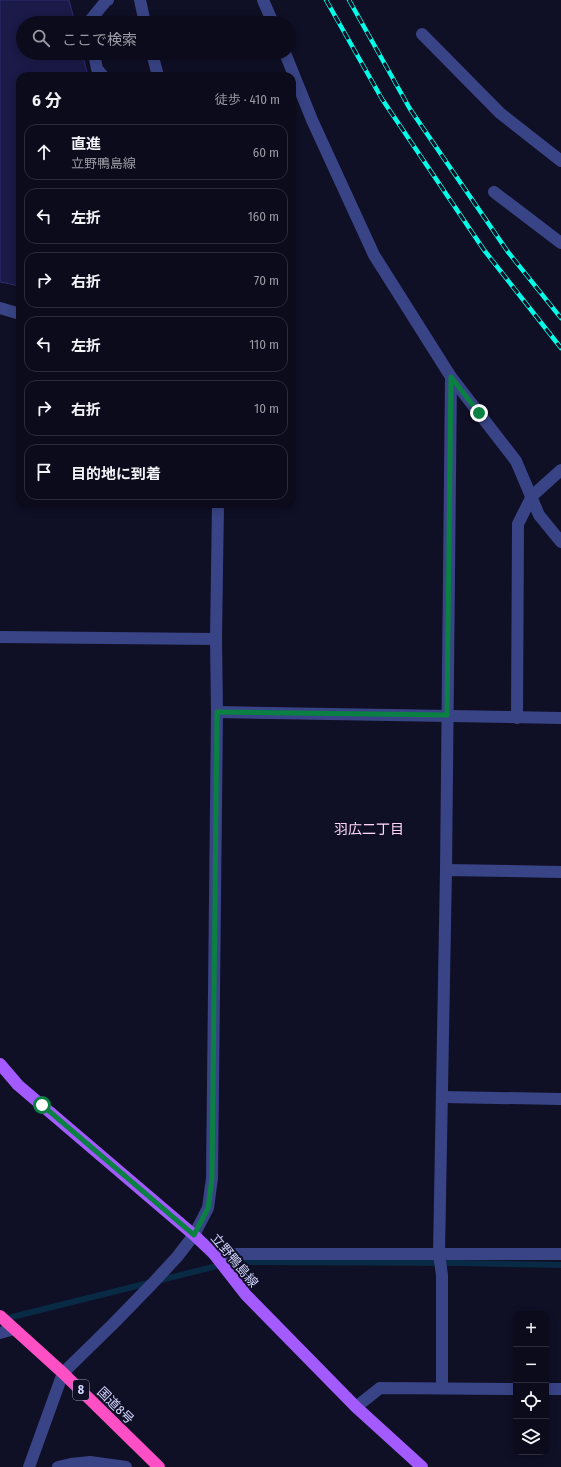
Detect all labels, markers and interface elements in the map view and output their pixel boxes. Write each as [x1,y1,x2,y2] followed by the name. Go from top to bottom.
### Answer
[16,16,296,60] search box
[30,27,52,49] icon: search
[62,31,137,49] text: ここで検索
[32,90,61,111] text: 6 分
[215,92,280,107] text: 徒歩 · 410 m
[71,135,101,153] text: 直進
[33,141,55,163] icon: ahead
[253,145,279,160] text: 60 m
[71,156,136,171] text: 立野鴨島線
[33,205,55,227] icon: left
[71,209,101,227] text: 左折
[248,209,279,224] text: 160 m
[33,269,55,291] icon: right
[71,273,101,291] text: 右折
[254,273,279,288] text: 70 m
[33,333,55,355] icon: left
[71,337,101,355] text: 左折
[249,337,279,352] text: 110 m
[33,397,55,419] icon: right
[71,401,101,419] text: 右折
[254,401,279,416] text: 10 m
[470,404,488,422] route end
[33,461,55,483] icon: arrive
[71,465,161,483] text: 目的地に到着
[334,821,404,838] district label: 羽広二丁目
[33,1096,51,1114] route start
[208,1231,261,1290] street label: 立野鴨島線
[513,1311,549,1455] map controls
[513,1311,549,1347] button: +
[513,1347,549,1383] button: −
[73,1380,89,1400] road number: 8
[513,1383,549,1419] button: locate
[94,1384,137,1427] street label: 国道8号
[513,1419,549,1455] button: layers

